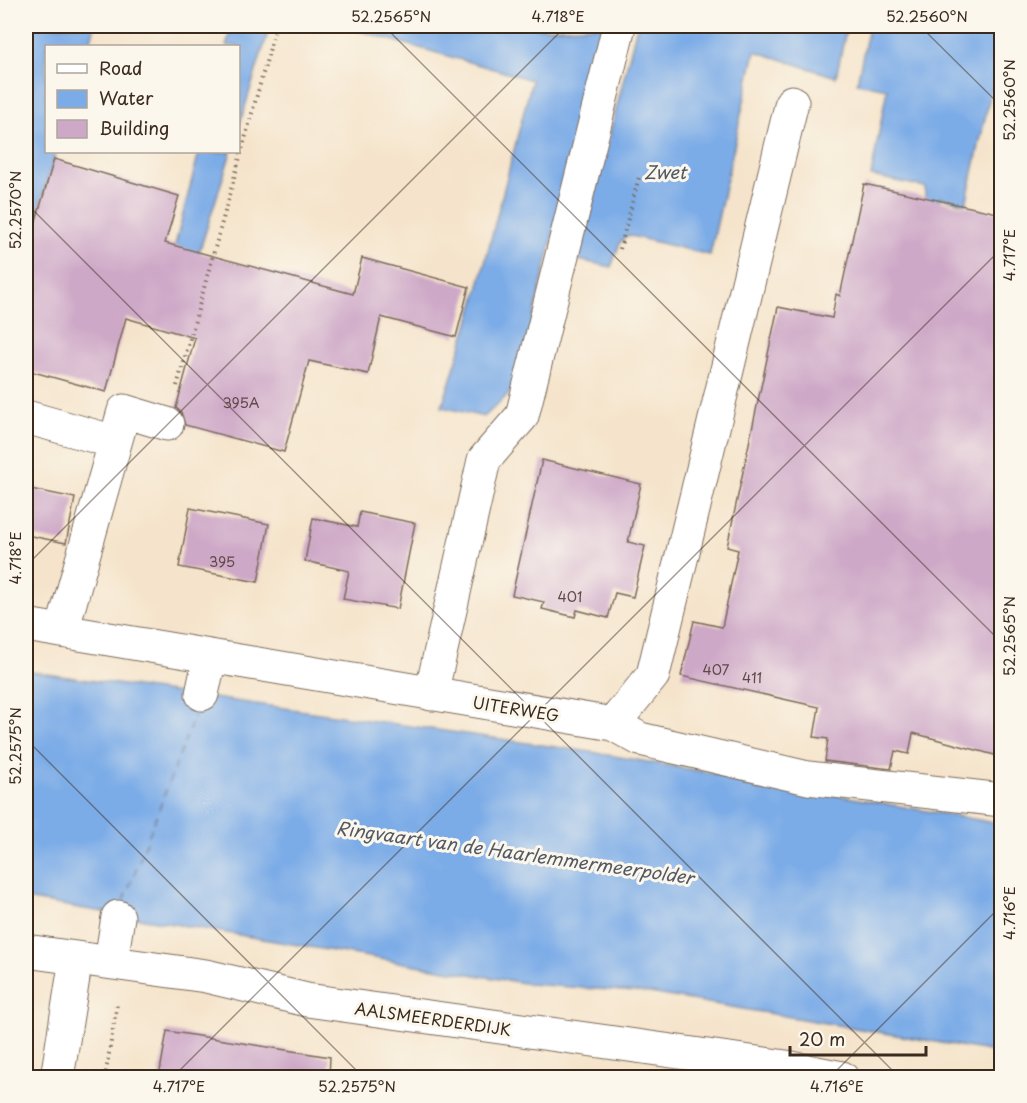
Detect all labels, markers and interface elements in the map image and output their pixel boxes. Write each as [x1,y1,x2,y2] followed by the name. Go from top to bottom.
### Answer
[351,4,431,27] text: 52.2565°N
[531,4,585,27] text: 4.718°E
[886,4,968,27] text: 52.2560°N
[45,45,240,153] legend
[99,54,143,81] text: Road
[997,59,1020,141] text: 52.2560°N
[99,84,154,111] text: Water
[99,114,169,141] text: Building
[644,158,689,185] water label: Zwet
[3,171,26,249] text: 52.2570°N
[997,229,1020,281] text: 4.717°E
[222,392,260,413] house number: 395A
[3,531,26,585] text: 4.718°E
[209,551,235,572] house number: 395
[558,586,582,607] house number: 401
[997,596,1020,676] text: 52.2565°N
[703,659,730,680] house number: 407
[742,667,762,688] house number: 411
[471,689,561,727] street label: UITERWEG
[3,707,26,785] text: 52.2575°N
[335,814,698,891] water label: Ringvaart van de Haarlemmermeerpolder
[997,886,1020,940] text: 4.716°E
[353,995,513,1041] street label: AALSMEERDERDIJK
[790,1019,926,1057] scale bar
[799,1025,845,1052] text: 20 m
[153,1074,205,1097] text: 4.717°E
[318,1074,396,1097] text: 52.2575°N
[810,1074,864,1097] text: 4.716°E

